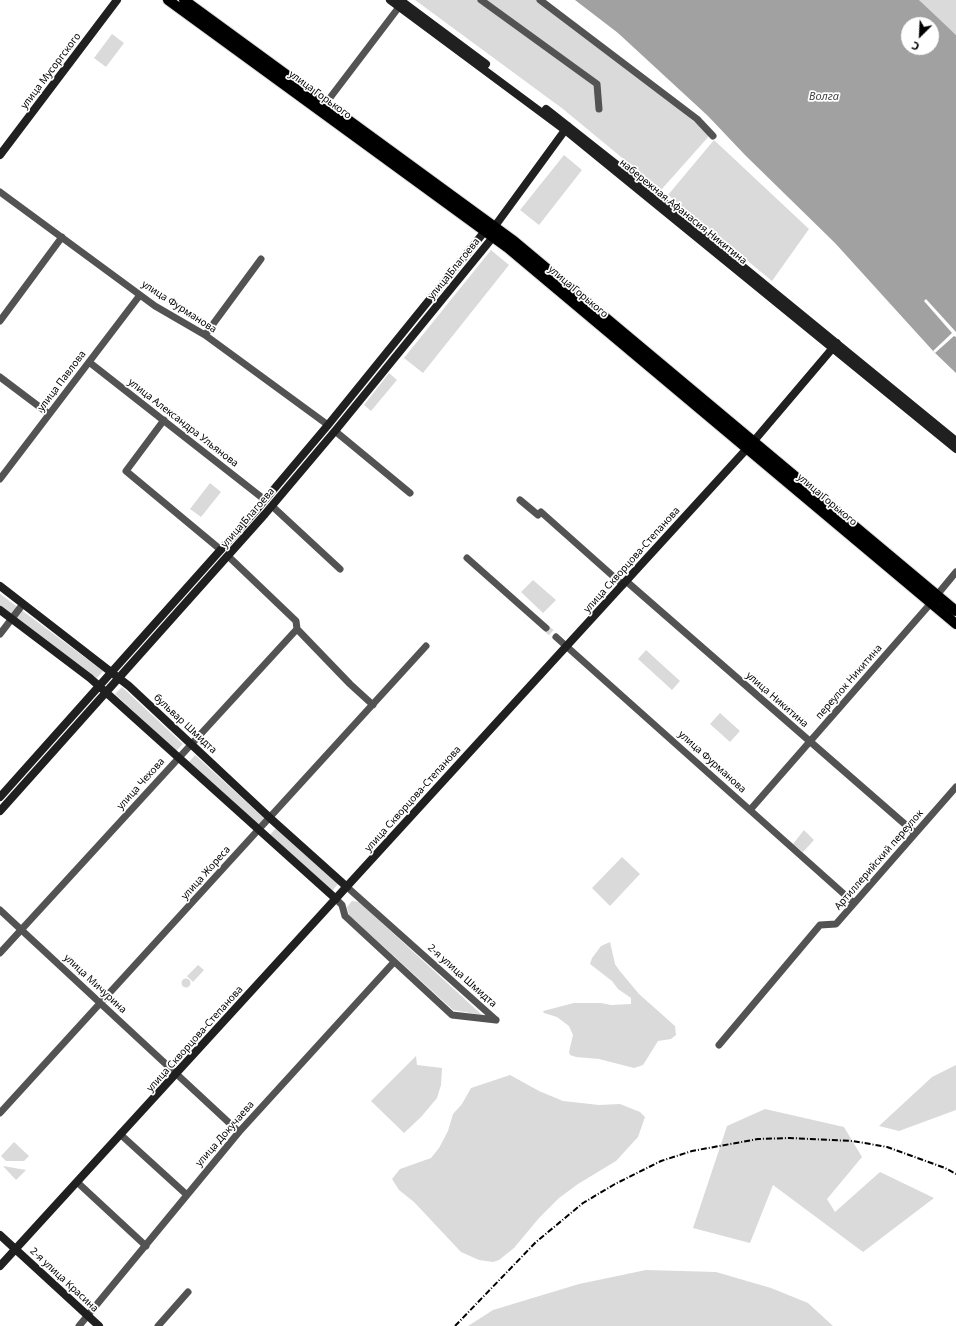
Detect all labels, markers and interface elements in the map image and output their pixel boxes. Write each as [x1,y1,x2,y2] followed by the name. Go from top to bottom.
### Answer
[900,16,940,56] north arrow
[18,31,84,111] street label: улица Мусоргского
[909,38,922,55] text: С
[286,68,354,122] street label: улица Горького
[809,90,839,104] water label: Волга
[617,157,749,267] street label: набережная Афанасия Никитина
[426,236,482,302] street label: улица Благоева
[546,263,610,321] street label: улица Горького
[139,278,219,336] street label: улица Фурманова
[35,348,89,414] street label: улица Павлова
[125,376,241,470] street label: улица Александра Ульянова
[795,471,859,529] street label: улица Горького
[219,486,277,550] street label: улица Благоева
[581,505,683,615] street label: улица Скворцова-Степанова
[813,642,885,722] street label: переулок Никитина
[743,670,811,730] street label: улица Никитина
[151,692,219,756] street label: бульвар Шмидта
[676,728,748,796] street label: улица Фурманова
[362,744,464,854] street label: улица Скворцова-Степанова
[115,756,167,812] street label: улица Чехова
[832,807,926,913] street label: Артиллерийский переулок
[179,844,233,902] street label: улица Жореса
[425,942,499,1010] street label: 2-я улица Шмидта
[61,952,129,1016] street label: улица Мичурина
[144,984,246,1094] street label: улица Скворцова-Степанова
[193,1099,257,1169] street label: улица Докучаева
[27,1245,101,1315] street label: 2-я улица Красина

